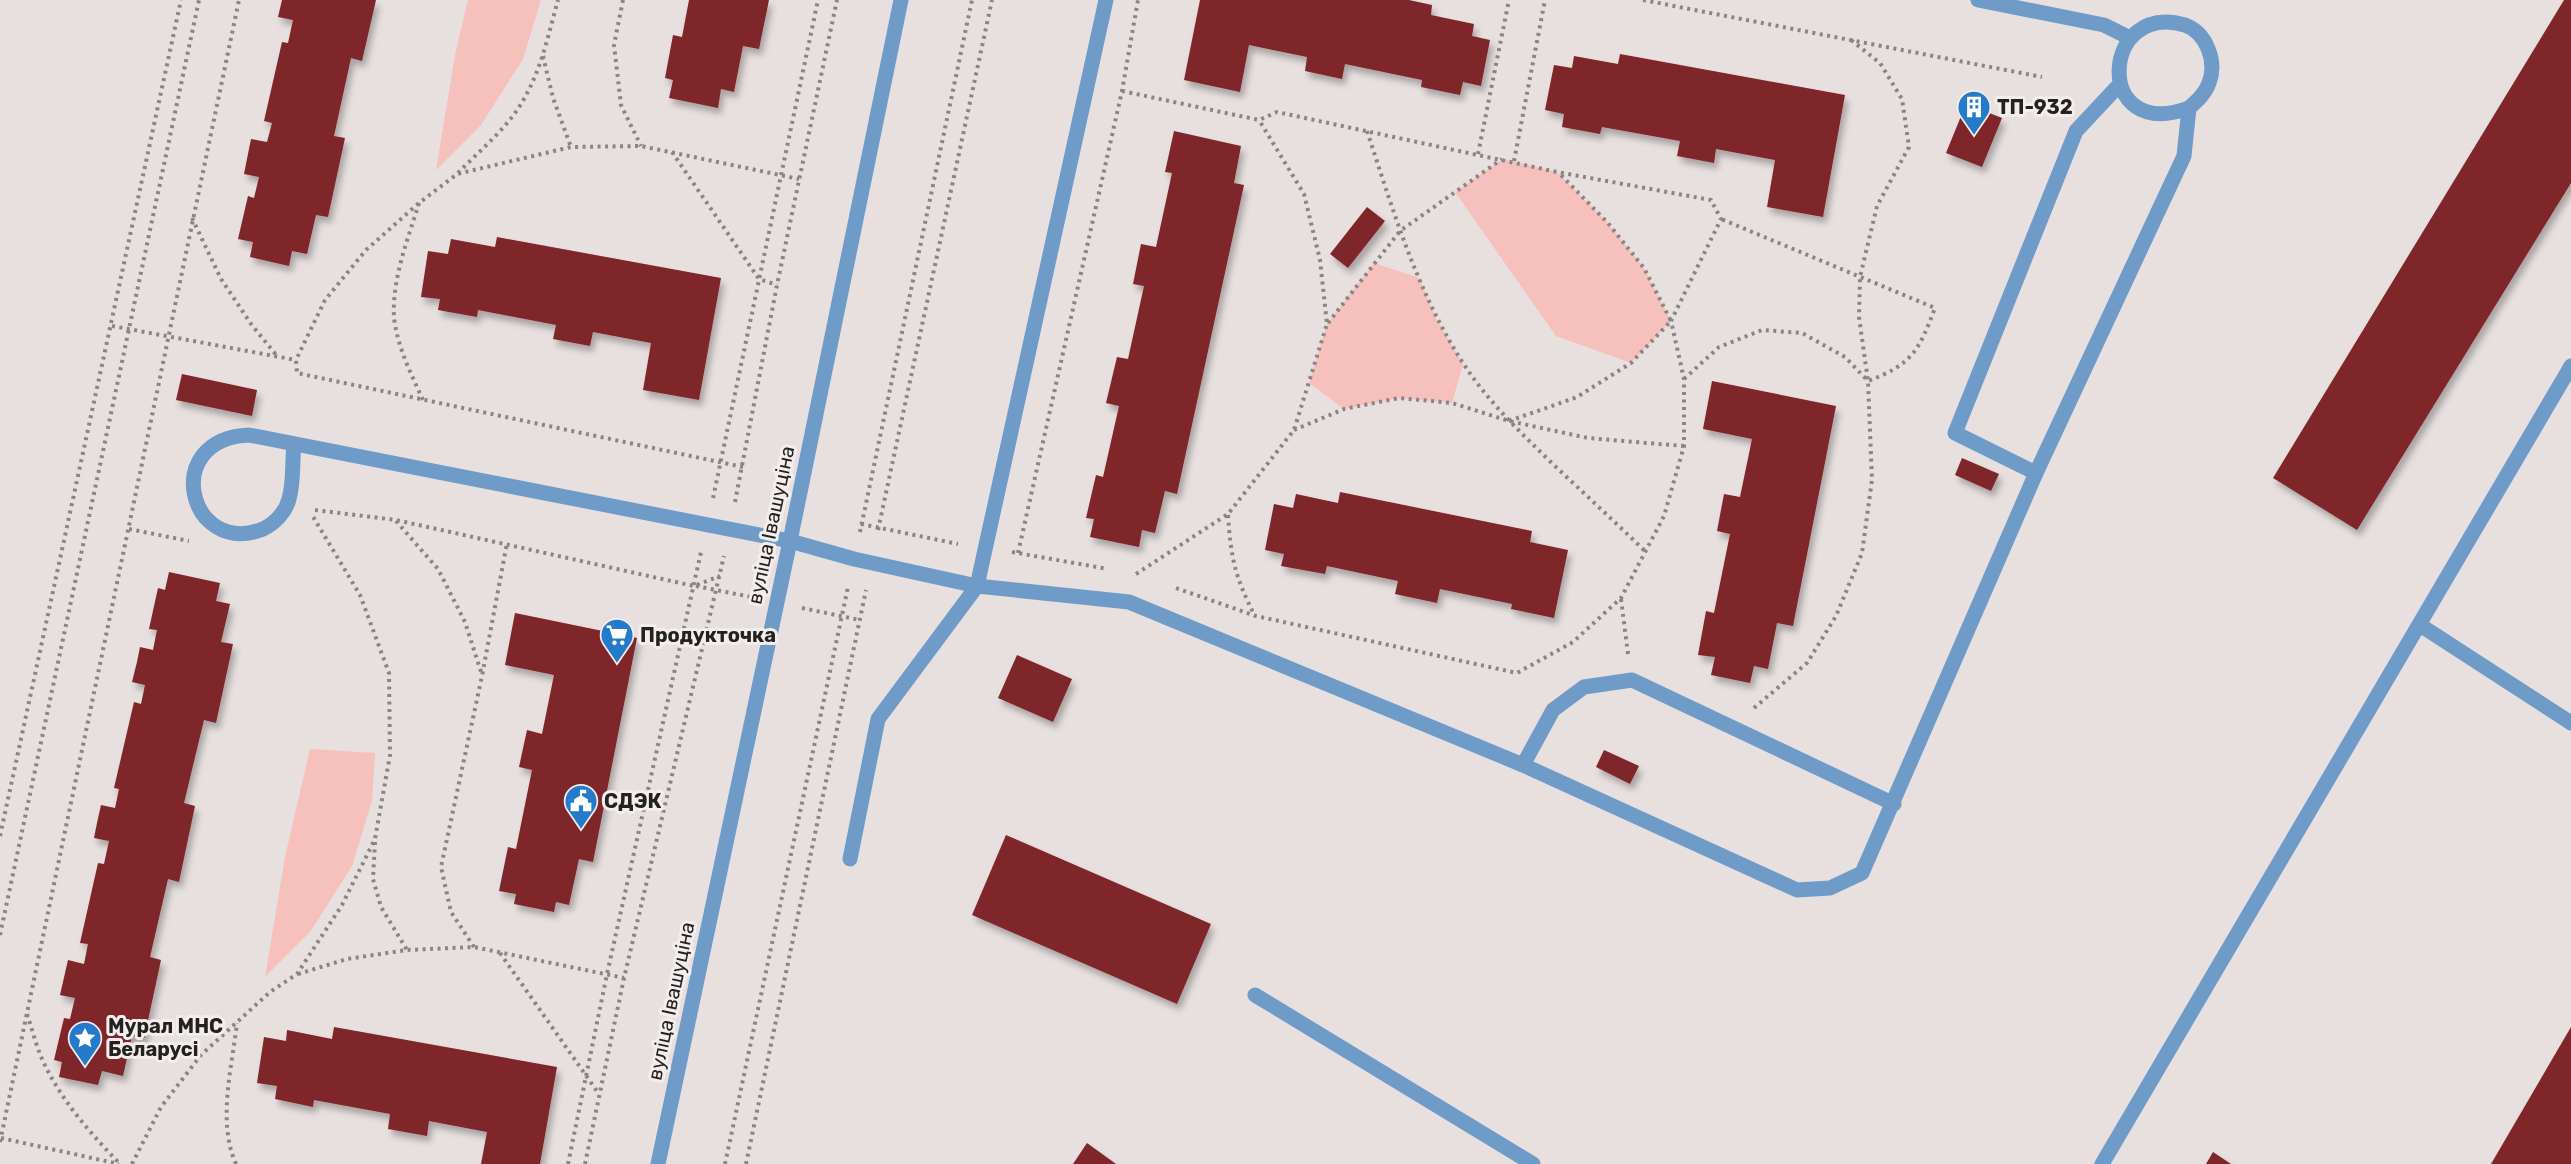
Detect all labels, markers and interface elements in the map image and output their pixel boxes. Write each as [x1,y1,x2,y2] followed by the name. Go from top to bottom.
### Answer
[1956,89,1992,136] building icon: ТП-932
[1997,95,2073,119] place label: ТП-932
[743,444,799,606] street label: вуліца Івашуціна
[599,617,635,664] supermarket icon: Продукточка
[640,623,776,647] place label: Продукточка
[563,783,599,830] public building icon: СДЭК
[604,789,662,813] place label: СДЭК
[643,920,699,1082] street label: вуліца Івашуціна
[108,1014,223,1061] place label: Мурал МНС Беларусі
[67,1020,103,1067] place icon: Мурал МНС Беларусі

